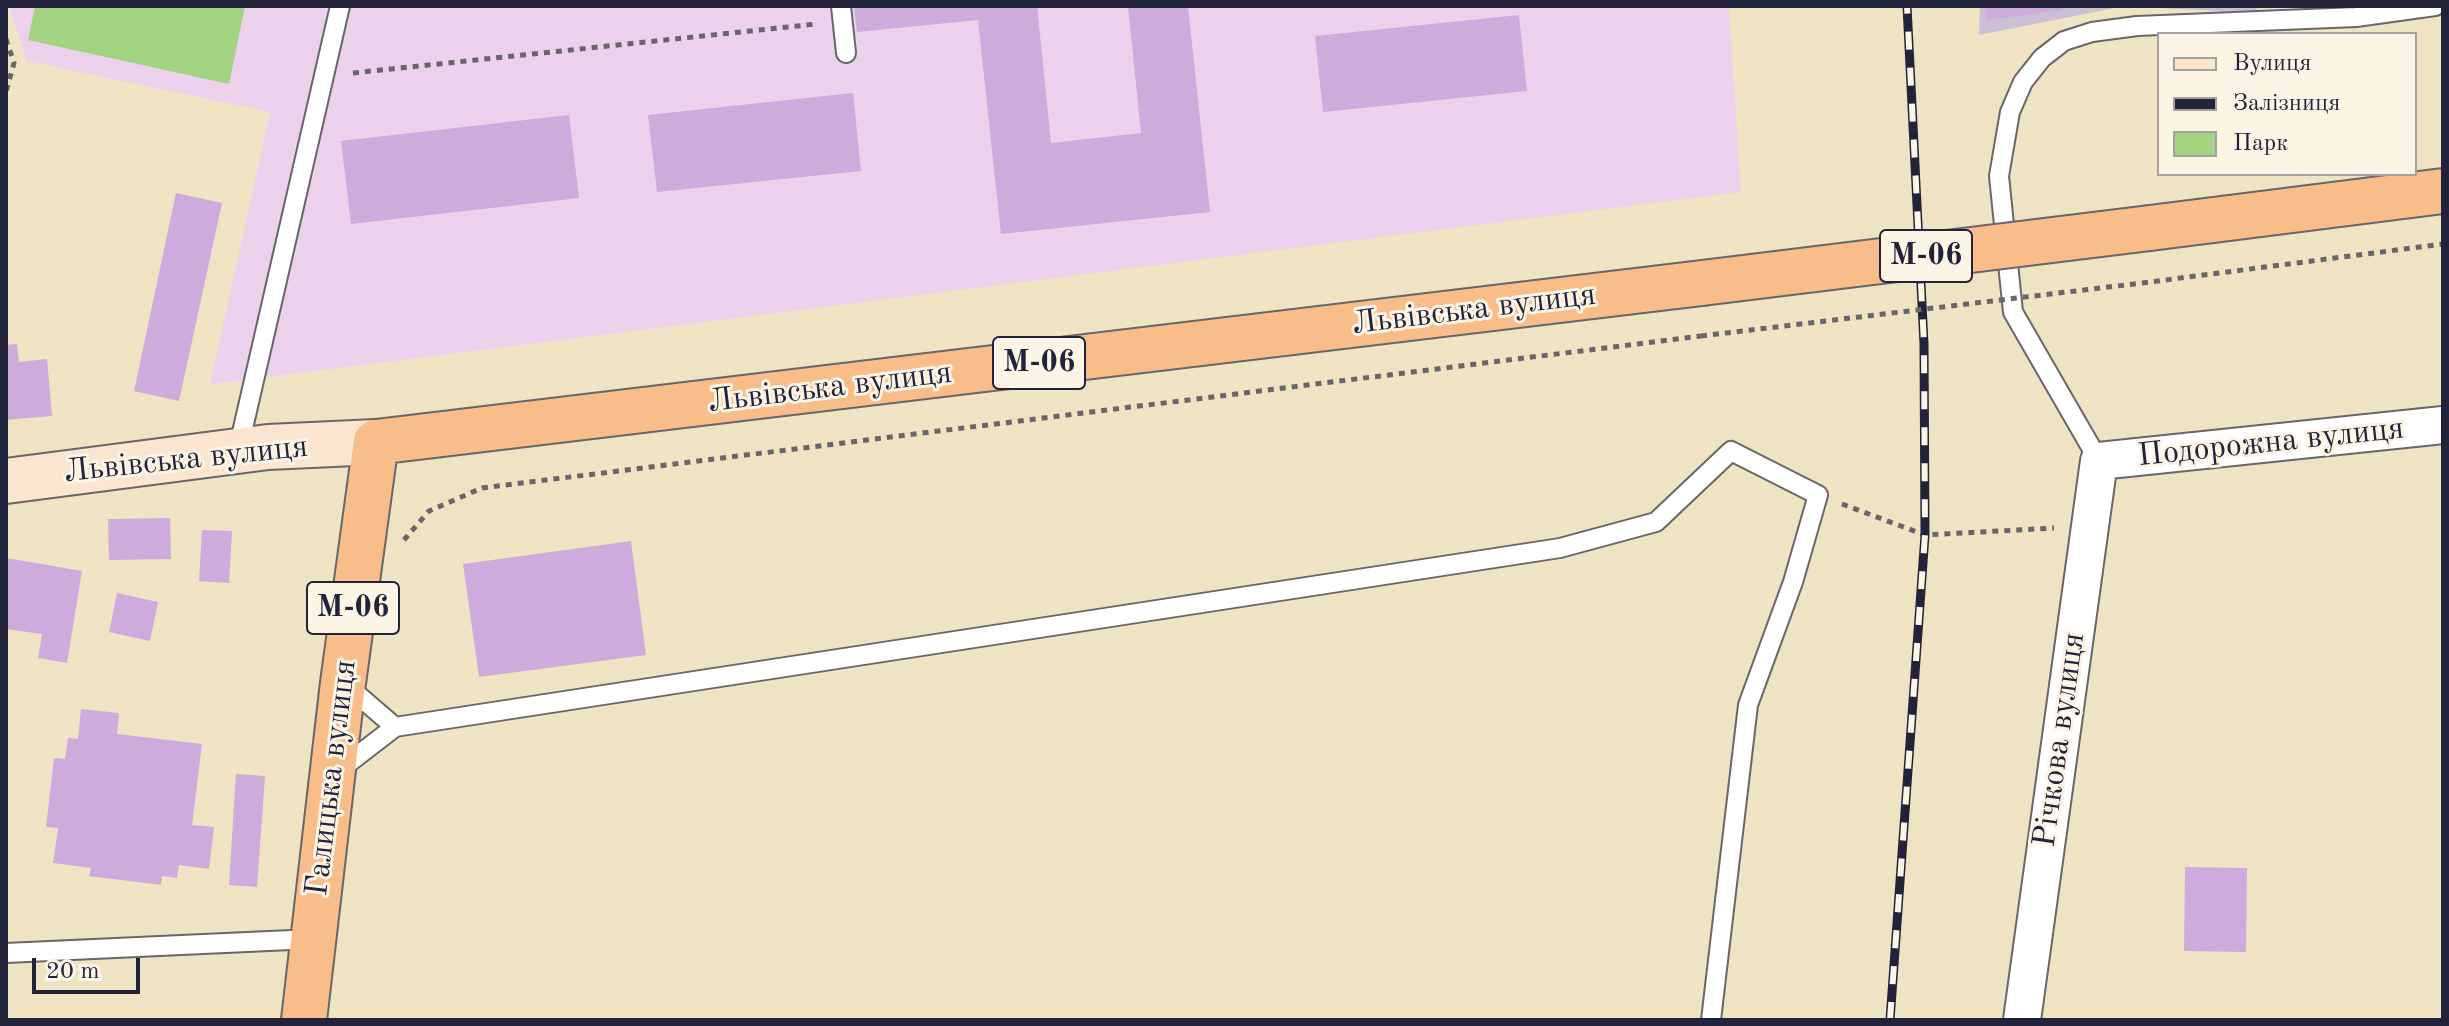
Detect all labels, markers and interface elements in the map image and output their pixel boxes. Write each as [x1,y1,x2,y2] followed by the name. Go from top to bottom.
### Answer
[2157,32,2417,176] legend
[2233,52,2312,76] text: Вулиця
[2233,92,2341,116] text: Залізниця
[2233,132,2288,156] text: Парк
[1880,230,1972,282] road number: М-06
[1350,276,1598,344] street label: Львівська вулиця
[993,337,1085,389] road number: М-06
[706,354,954,422] street label: Львівська вулиця
[2136,410,2406,476] street label: Подорожна вулиця
[62,428,310,492] street label: Львівська вулиця
[307,582,399,634] road number: М-06
[2026,630,2094,850] street label: Річкова вулиця
[298,658,366,898] street label: Галицька вулиця
[36,942,144,992] scale bar
[46,960,100,984] text: 20 m

